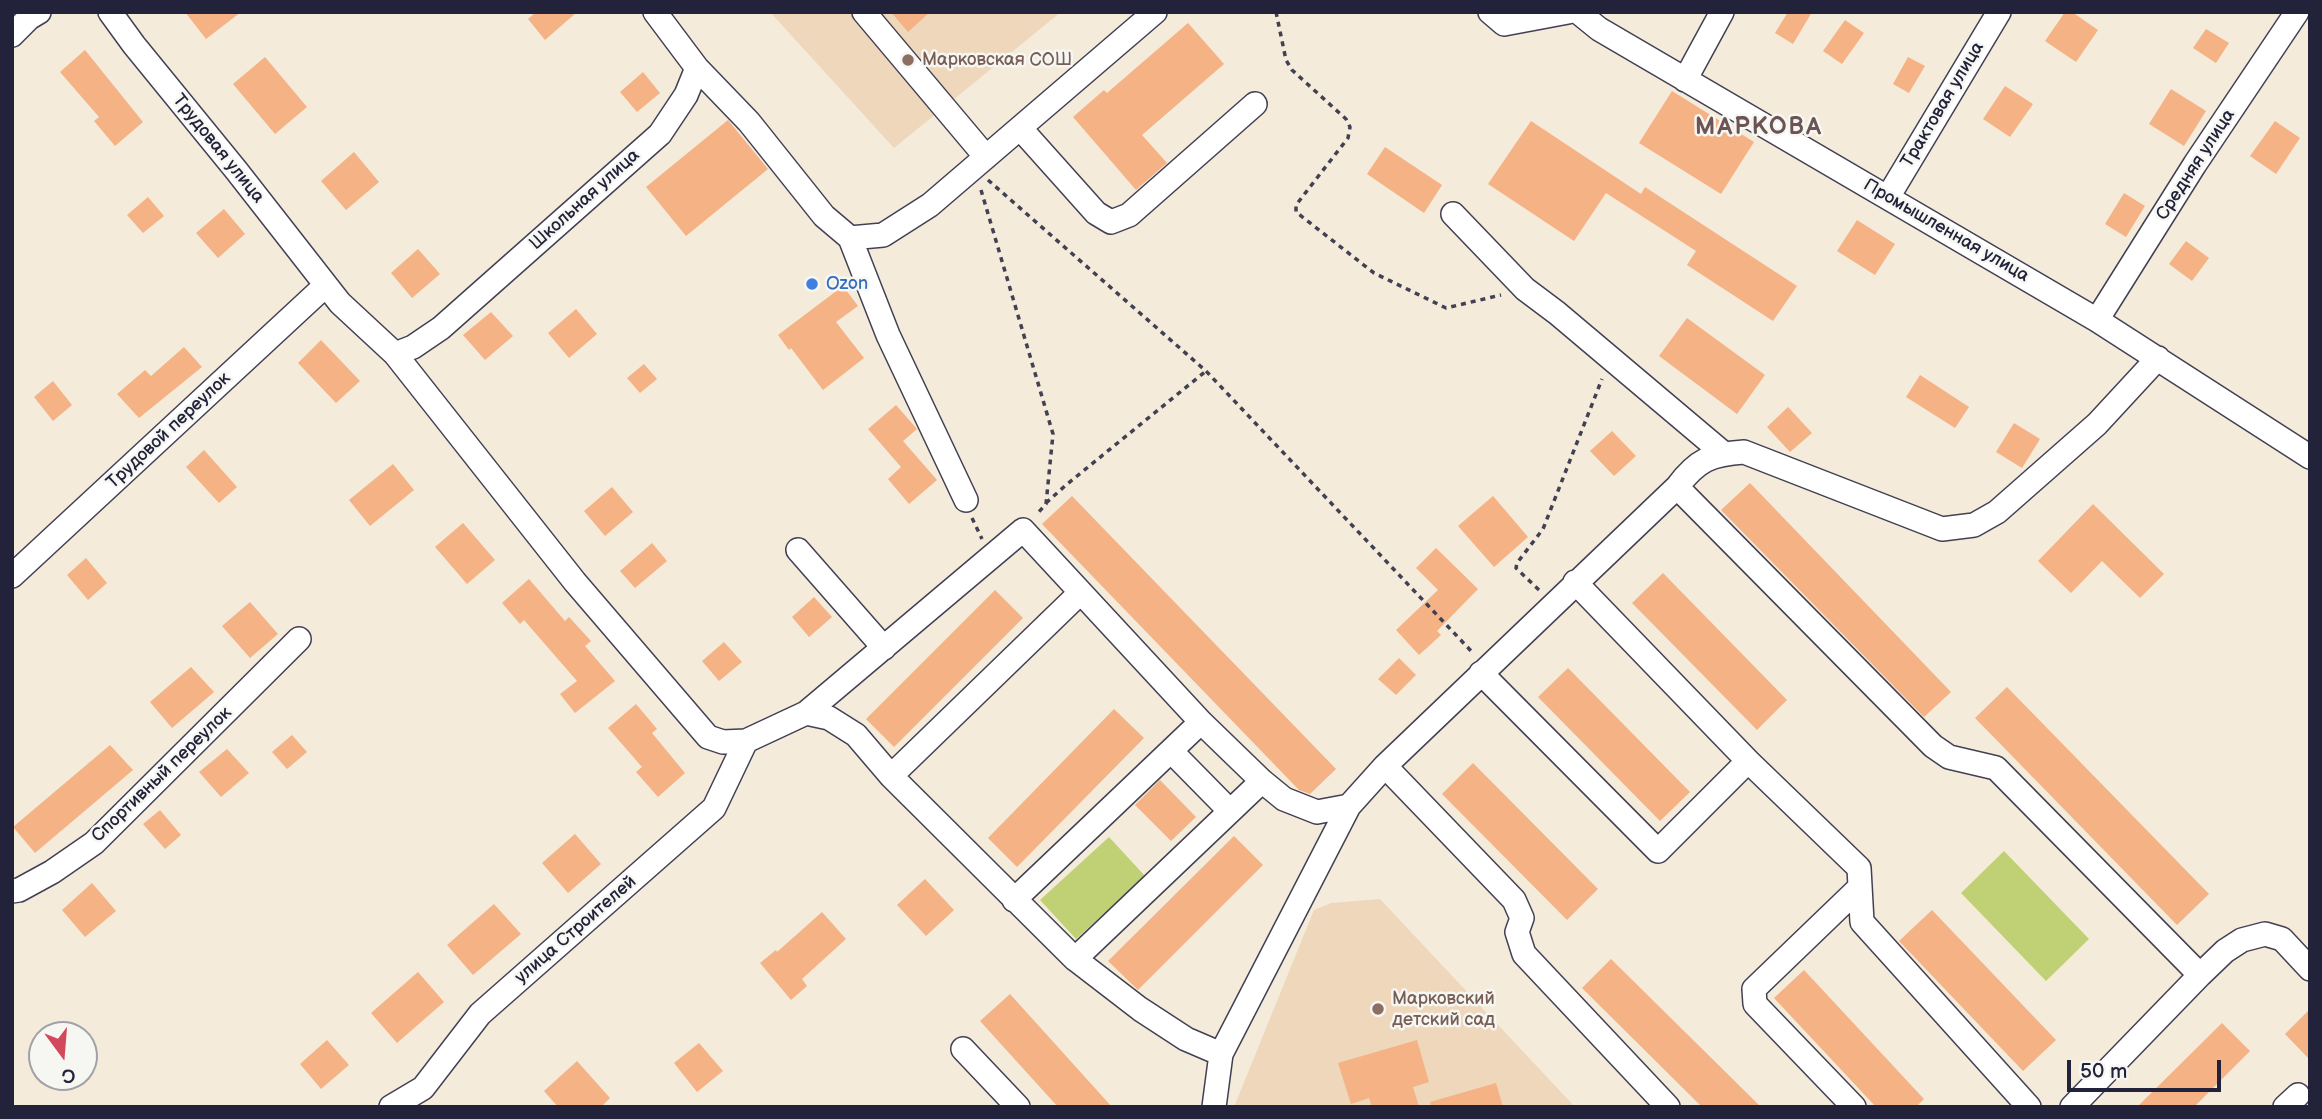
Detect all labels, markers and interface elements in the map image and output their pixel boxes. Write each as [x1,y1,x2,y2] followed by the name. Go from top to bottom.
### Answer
[1897,38,1989,172] street label: Трактовая улица
[922,49,1072,71] place label: Марковская СОШ
[900,52,916,68] marker: Марковская СОШ
[167,90,269,208] street label: Трудовая улица
[2152,105,2240,225] street label: Средняя улица
[1696,114,1822,142] district label: МАРКОВА
[526,145,644,255] street label: Школьная улица
[1859,175,2033,287] street label: Промышленная улица
[826,273,868,295] place label: Ozon
[804,276,820,292] marker: Ozon
[103,368,235,494] street label: Трудовой переулок
[88,703,236,847] street label: Спортивный переулок
[511,871,641,989] street label: улица Строителей
[1392,988,1495,1030] place label: Марковский детский сад
[1370,1001,1386,1017] marker: Марковский детский сад
[28,1021,98,1091] north arrow
[2070,1046,2224,1090] scale bar
[2080,1059,2127,1084] text: 50 m
[59,1062,78,1088] text: С

